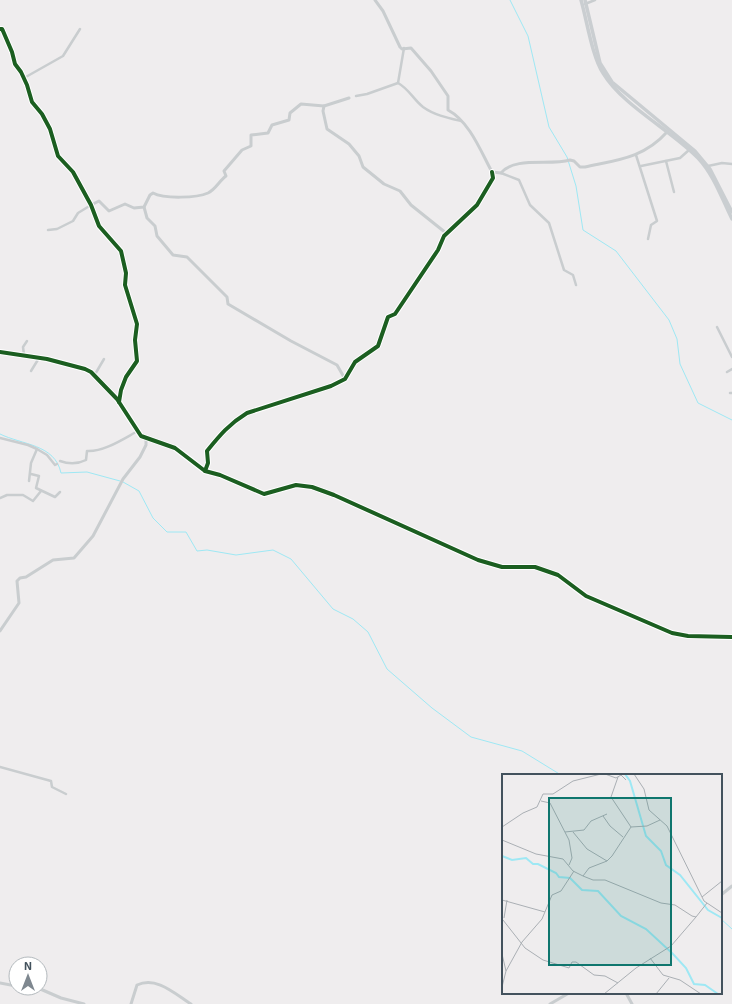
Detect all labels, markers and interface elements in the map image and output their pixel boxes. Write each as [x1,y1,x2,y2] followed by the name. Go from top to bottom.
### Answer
[502,774,722,994] inset map
[8,956,48,996] north arrow
[24,959,32,972] text: N

